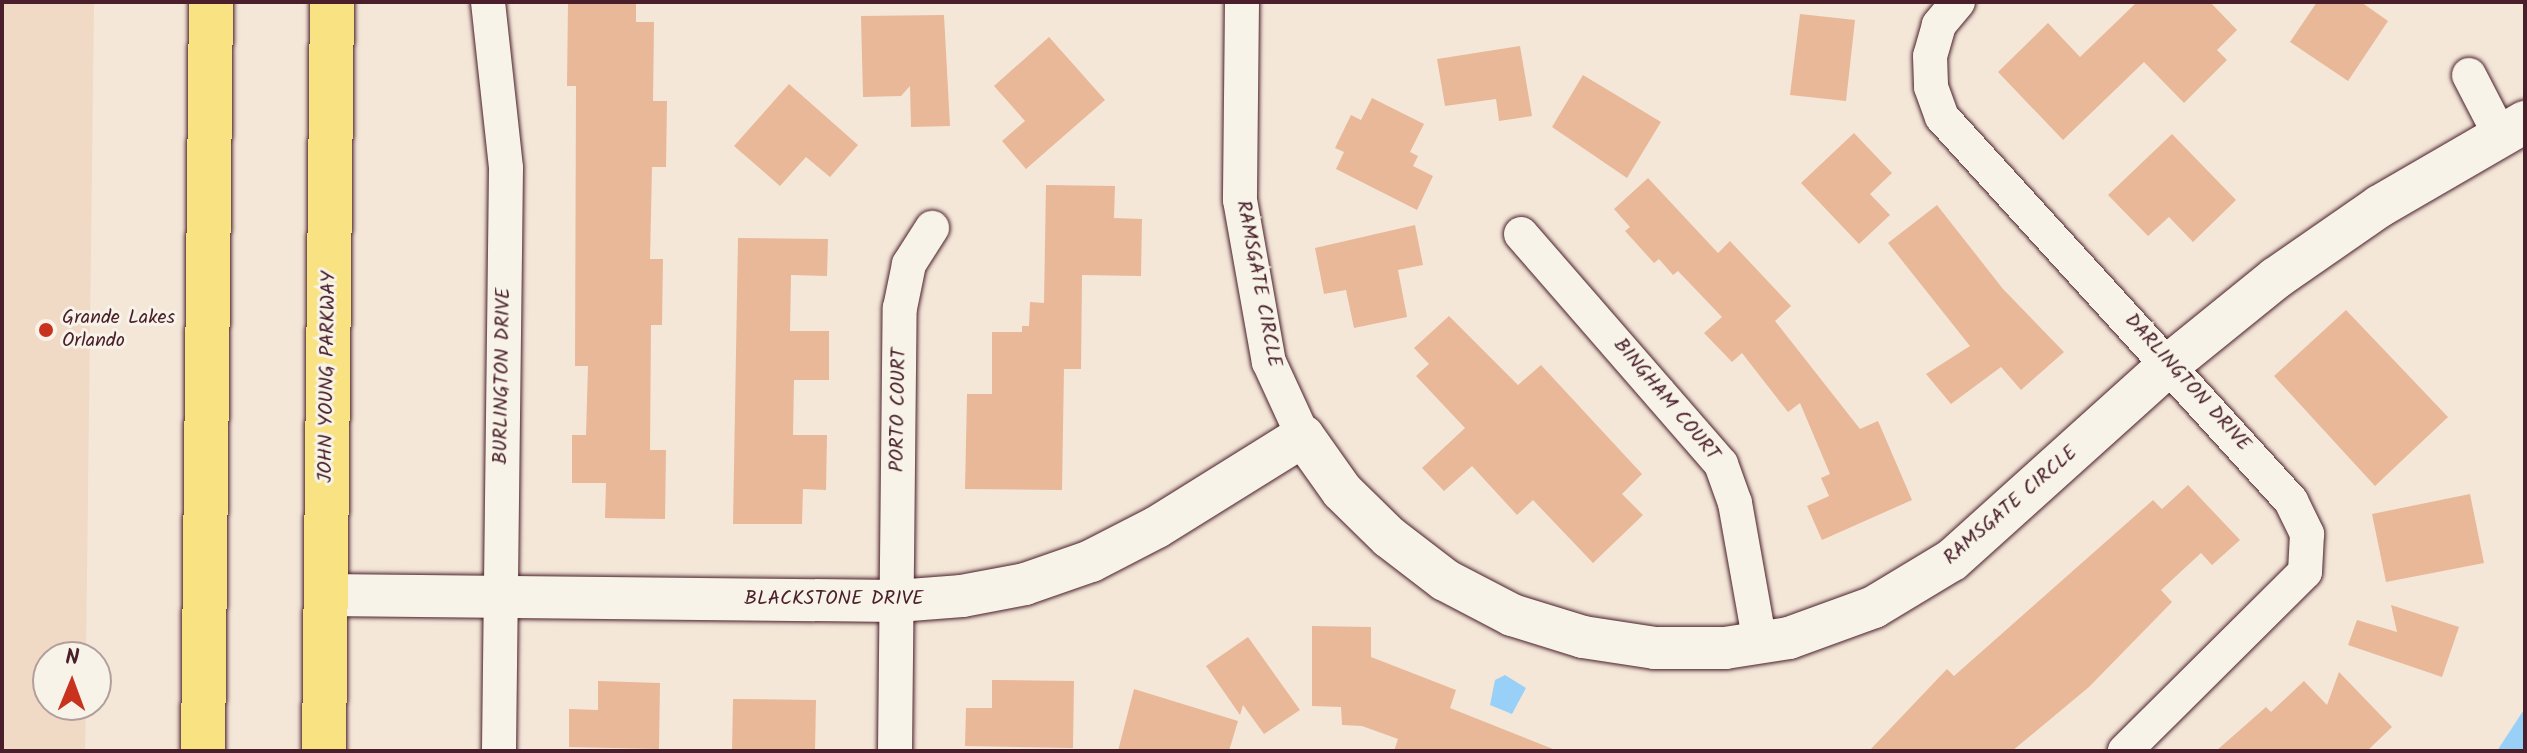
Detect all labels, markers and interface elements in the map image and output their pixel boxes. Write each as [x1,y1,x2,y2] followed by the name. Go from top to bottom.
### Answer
[1230,199,1286,369] street label: RAMSGATE CIRCLE
[314,271,342,483] street label: JOHN YOUNG PARKWAY
[489,287,517,465] street label: BURLINGTON DRIVE
[62,306,175,353] place label: Grande Lakes Orlando
[2119,309,2255,457] street label: DARLINGTON DRIVE
[37,321,55,339] marker: Grande Lakes Orlando
[1608,334,1724,466] street label: BINGHAM COURT
[886,348,912,472] street label: PORTO COURT
[1939,441,2083,571] street label: RAMSGATE CIRCLE
[744,587,924,611] street label: BLACKSTONE DRIVE
[32,641,112,721] north arrow
[65,641,80,676] text: N

